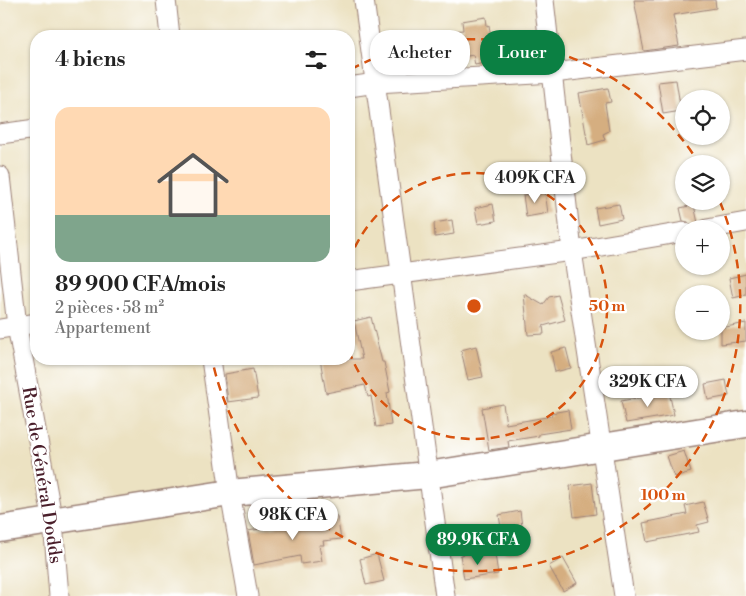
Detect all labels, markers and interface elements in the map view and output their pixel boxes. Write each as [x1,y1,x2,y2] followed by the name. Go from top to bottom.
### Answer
[370,30,470,75] chip: Acheter
[480,30,565,75] chip: Louer
[302,46,330,74] icon: filters
[55,47,126,73] text: 4 biens
[675,90,730,340] map controls
[675,90,730,145] button: locate
[148,140,238,230] icon: home
[675,155,730,210] button: layers
[483,162,587,204] pin: 409K CFA
[495,168,575,188] text: 409K CFA
[675,220,730,275] button: +
[55,272,226,298] text: 89 900 CFA/mois
[675,285,730,340] button: −
[465,297,483,315] centre of rings
[589,297,625,316] text: 50 m
[55,298,164,318] text: 2 pièces · 58 m²
[55,318,151,338] text: Appartement
[596,366,700,408] pin: 329K CFA
[609,372,687,392] text: 329K CFA
[17,385,67,565] street label: Rue de Général Dodds
[641,486,686,505] text: 100 m
[247,498,339,541] pin: 98K CFA
[259,505,327,525] text: 98K CFA
[421,524,535,566] pin: 89.9K CFA
[437,530,519,550] text: 89.9K CFA

